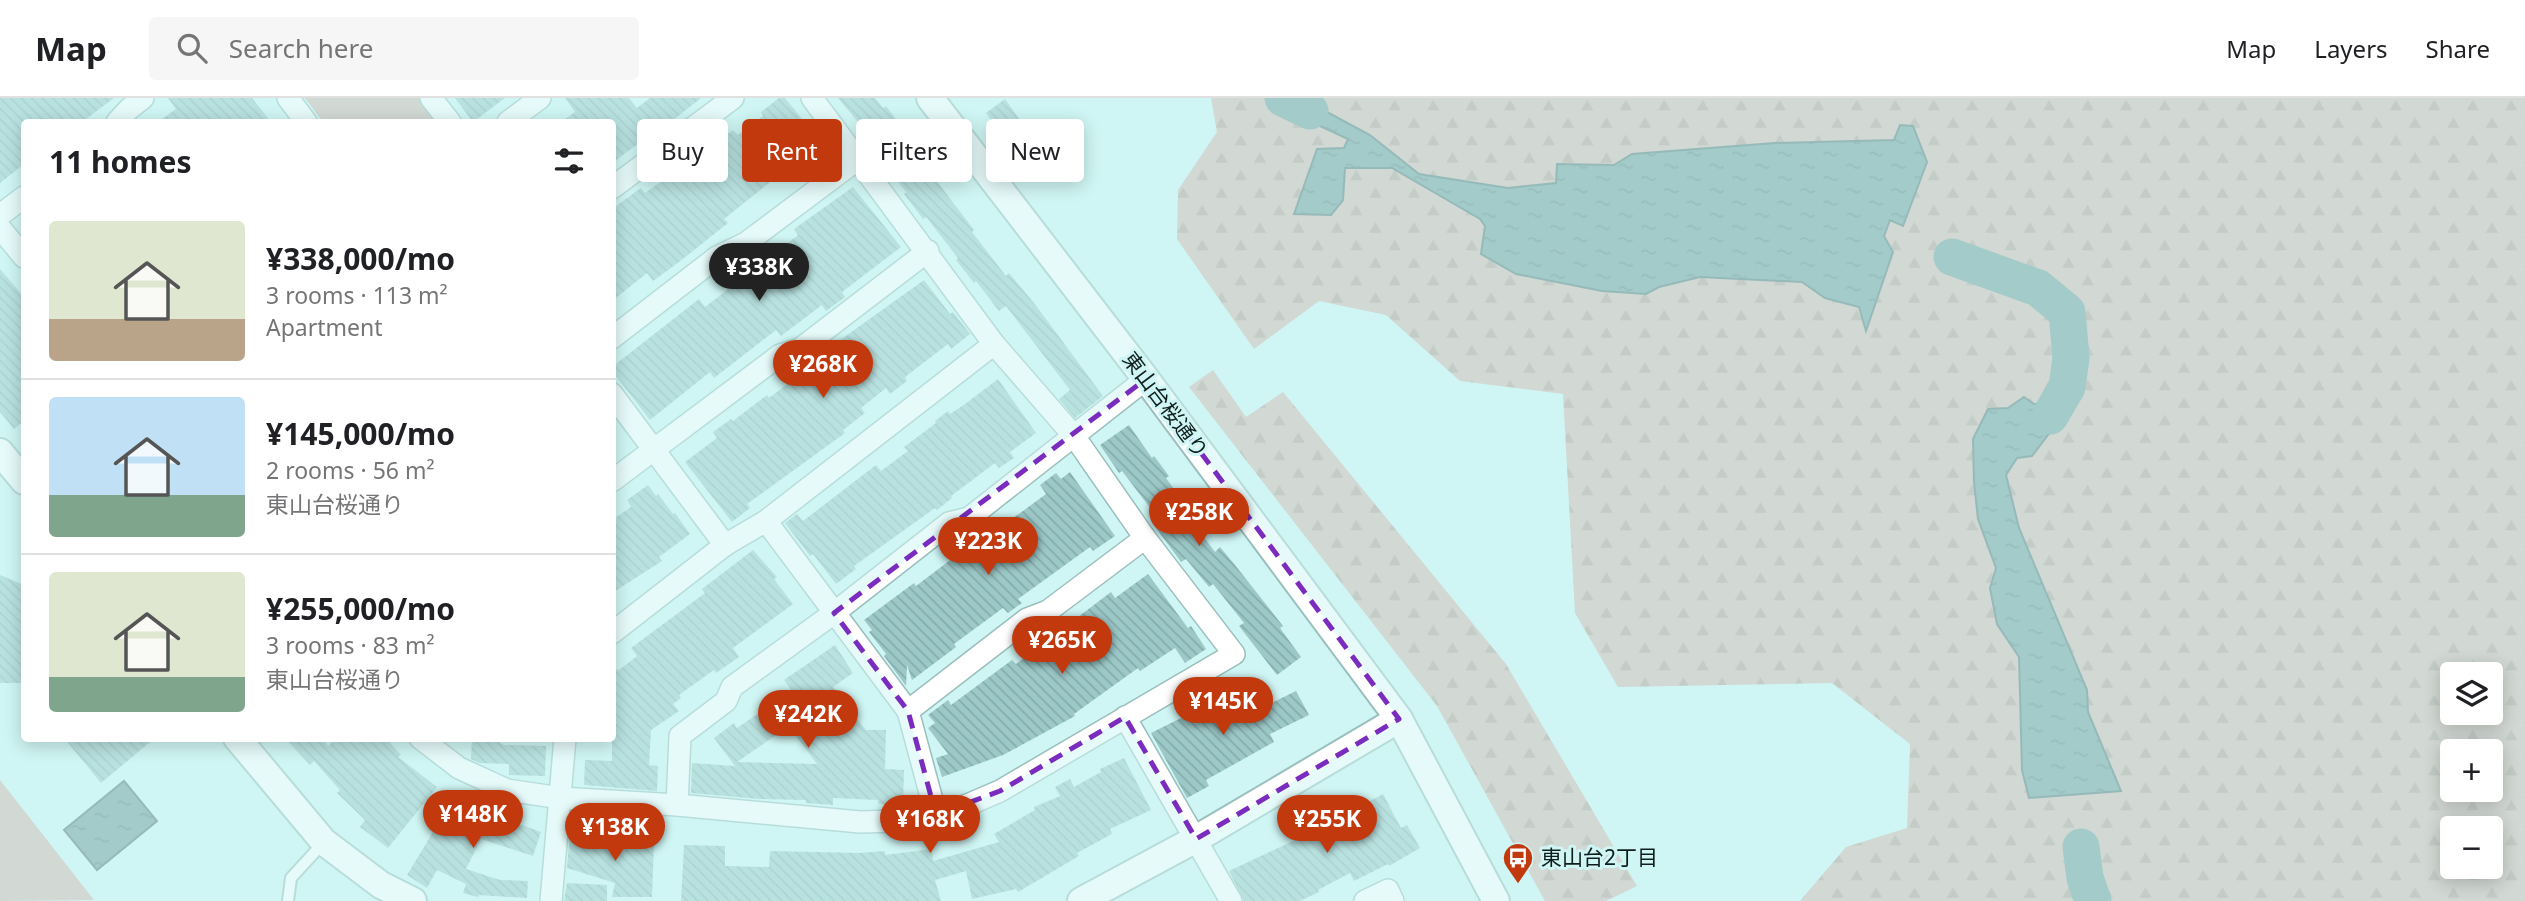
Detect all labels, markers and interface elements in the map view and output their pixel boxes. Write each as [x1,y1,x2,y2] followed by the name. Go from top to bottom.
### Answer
[149,17,639,80] search box
[35,26,107,71] text: Map
[173,29,211,67] icon: search
[229,30,373,66] text: Search here
[2226,32,2276,65] text: Map
[2314,32,2388,65] text: Layers
[2426,32,2490,65] text: Share
[637,119,728,182] chip: Buy
[742,119,842,182] chip: Rent
[856,119,972,182] chip: Filters
[986,119,1084,182] chip: New
[49,141,192,182] text: 11 homes
[550,142,588,180] icon: filters
[266,238,455,279] text: ¥338,000/mo
[710,244,808,303] pin: ¥338K
[105,249,189,333] icon: home
[725,250,793,282] text: ¥338K
[266,279,448,311] text: 3 rooms · 113 m²
[266,311,383,343] text: Apartment
[774,341,872,400] pin: ¥268K
[1117,346,1215,463] street label: 東山台桜通り
[789,347,857,379] text: ¥268K
[266,413,455,454] text: ¥145,000/mo
[105,425,189,509] icon: home
[266,454,435,486] text: 2 rooms · 56 m²
[266,488,404,520] text: 東山台桜通り
[1150,489,1248,548] pin: ¥258K
[1165,495,1233,527] text: ¥258K
[939,518,1037,577] pin: ¥223K
[954,524,1022,556] text: ¥223K
[266,588,455,629] text: ¥255,000/mo
[105,600,189,684] icon: home
[1013,616,1111,676] pin: ¥265K
[1028,623,1096,655] text: ¥265K
[266,629,435,661] text: 3 rooms · 83 m²
[2440,662,2503,879] map controls
[2440,662,2503,725] button: layers
[266,663,404,695] text: 東山台桜通り
[1174,678,1272,737] pin: ¥145K
[1189,684,1257,716] text: ¥145K
[759,690,857,750] pin: ¥242K
[774,697,842,729] text: ¥242K
[2440,739,2503,802] button: +
[424,790,522,850] pin: ¥148K
[881,796,979,855] pin: ¥168K
[1278,796,1376,855] pin: ¥255K
[439,797,507,829] text: ¥148K
[896,802,964,834] text: ¥168K
[1293,802,1361,834] text: ¥255K
[566,804,664,863] pin: ¥138K
[581,810,649,842] text: ¥138K
[2440,816,2503,879] button: −
[1501,841,1535,885] bus stop icon: 東山台2丁目
[1541,843,1658,871] place label: 東山台2丁目

